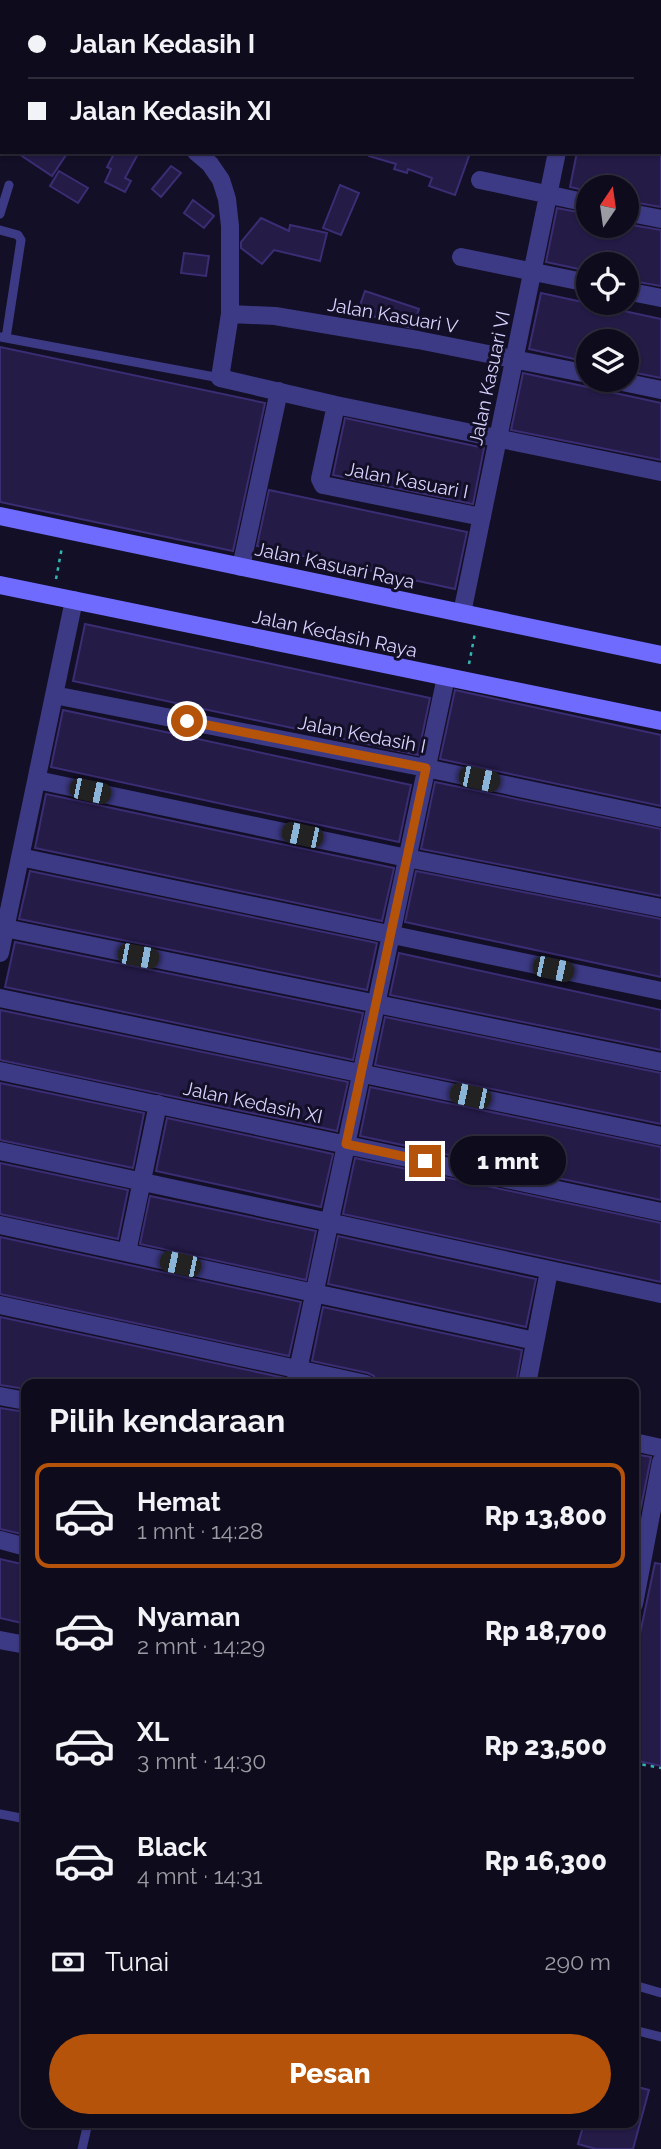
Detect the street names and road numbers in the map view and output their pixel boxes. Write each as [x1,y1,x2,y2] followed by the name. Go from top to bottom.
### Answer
[326,293,460,337] street label: Jalan Kasuari V
[464,309,514,447] street label: Jalan Kasuari VI
[344,457,470,503] street label: Jalan Kasuari I
[253,537,417,593] street label: Jalan Kasuari Raya
[251,605,419,661] street label: Jalan Kedasih Raya
[296,711,428,757] street label: Jalan Kedasih I
[182,1077,324,1127] street label: Jalan Kedasih XI

